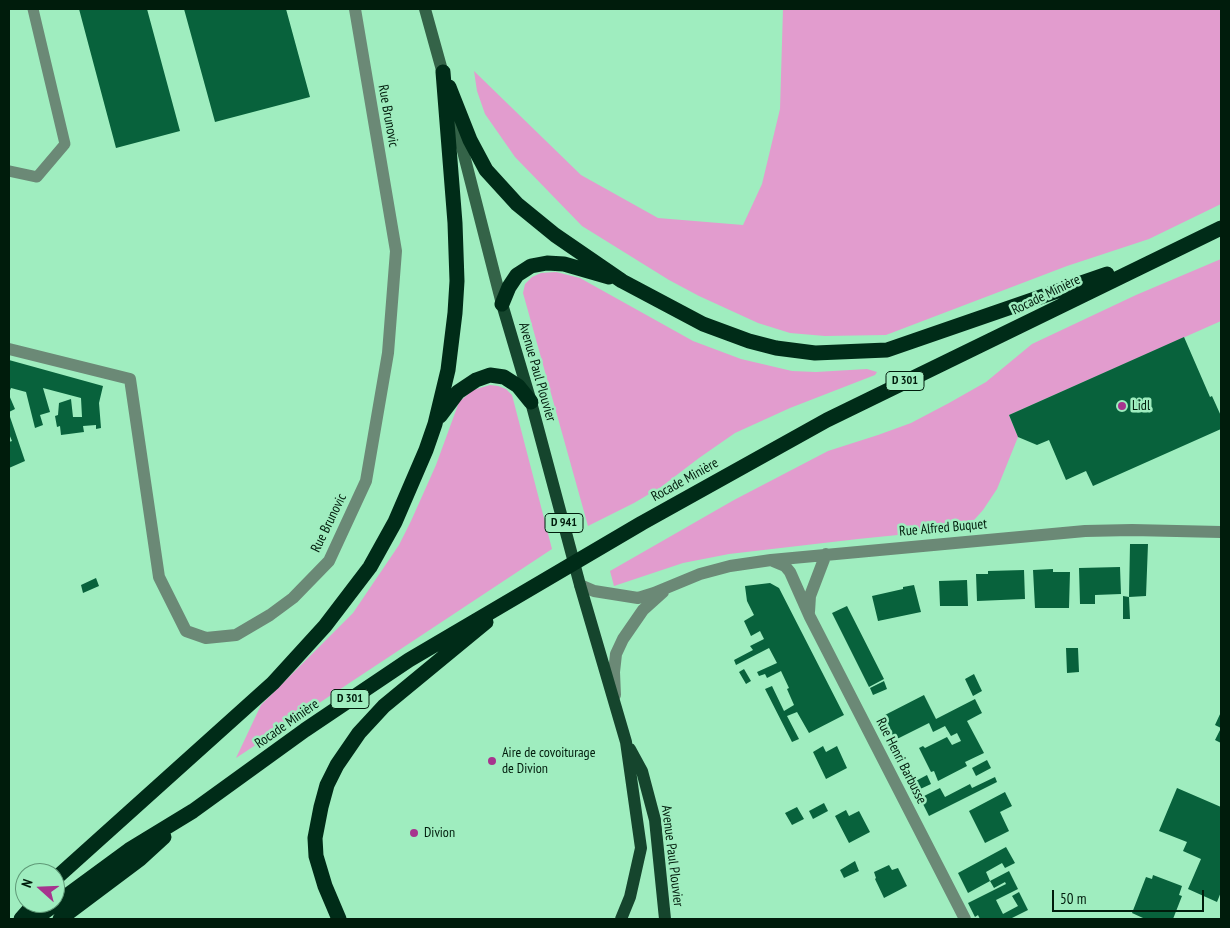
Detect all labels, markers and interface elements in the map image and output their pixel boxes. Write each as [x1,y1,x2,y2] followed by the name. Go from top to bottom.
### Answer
[374,83,402,149] street label: Rue Brunovic
[1009,271,1083,319] street label: Rocade Minière
[515,321,559,423] street label: Avenue Paul Plouvier
[886,372,924,391] road number: D 301
[1132,398,1150,414] place label: Lidl
[1116,400,1128,412] marker: Lidl
[648,455,722,505] street label: Rocade Minière
[308,491,350,555] street label: Rue Brunovic
[545,514,583,532] road number: D 941
[898,516,988,540] street label: Rue Alfred Buquet
[331,690,369,709] road number: D 301
[252,696,322,752] street label: Rocade Minière
[872,715,930,807] street label: Rue Henri Barbusse
[502,745,595,778] place label: Aire de covoiturage de Divion
[486,755,498,767] marker: Aire de covoiturage de Divion
[657,804,687,908] street label: Avenue Paul Plouvier
[424,825,455,841] place label: Divion
[408,827,420,839] marker: Divion
[15,863,65,913] north arrow
[17,877,37,890] text: N
[1055,880,1208,912] scale bar
[1060,889,1086,908] text: 50 m

